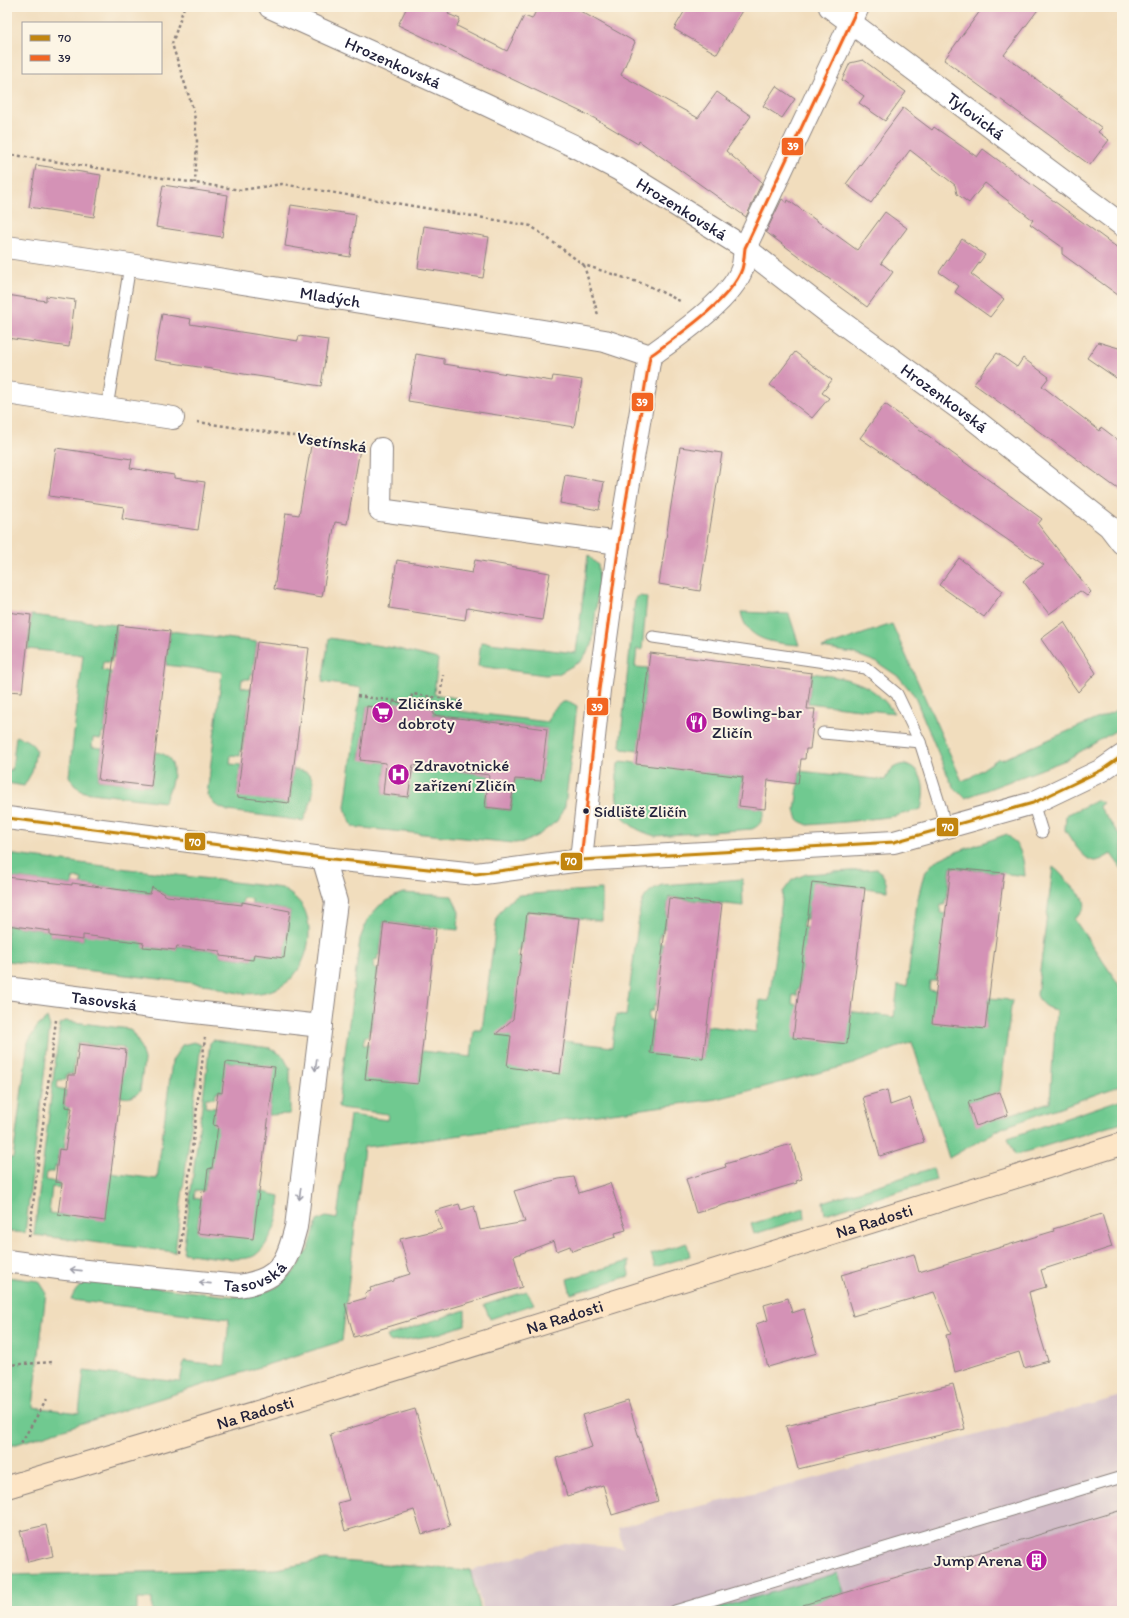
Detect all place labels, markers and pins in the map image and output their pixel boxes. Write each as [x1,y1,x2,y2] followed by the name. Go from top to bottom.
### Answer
[398,693,463,733] place label: Zličínské dobroty
[370,700,396,726] supermarket icon: Zličínské dobroty
[712,702,802,742] place label: Bowling-bar Zličín
[684,709,710,735] restaurant icon: Bowling-bar Zličín
[414,755,516,795] place label: Zdravotnické zařízení Zličín
[385,762,411,788] hospital icon: Zdravotnické zařízení Zličín
[594,802,687,821] place label: Sídliště Zličín
[581,806,591,816] marker: Sídliště Zličín
[1024,1547,1050,1573] building icon: Jump Arena
[934,1550,1022,1570] place label: Jump Arena

